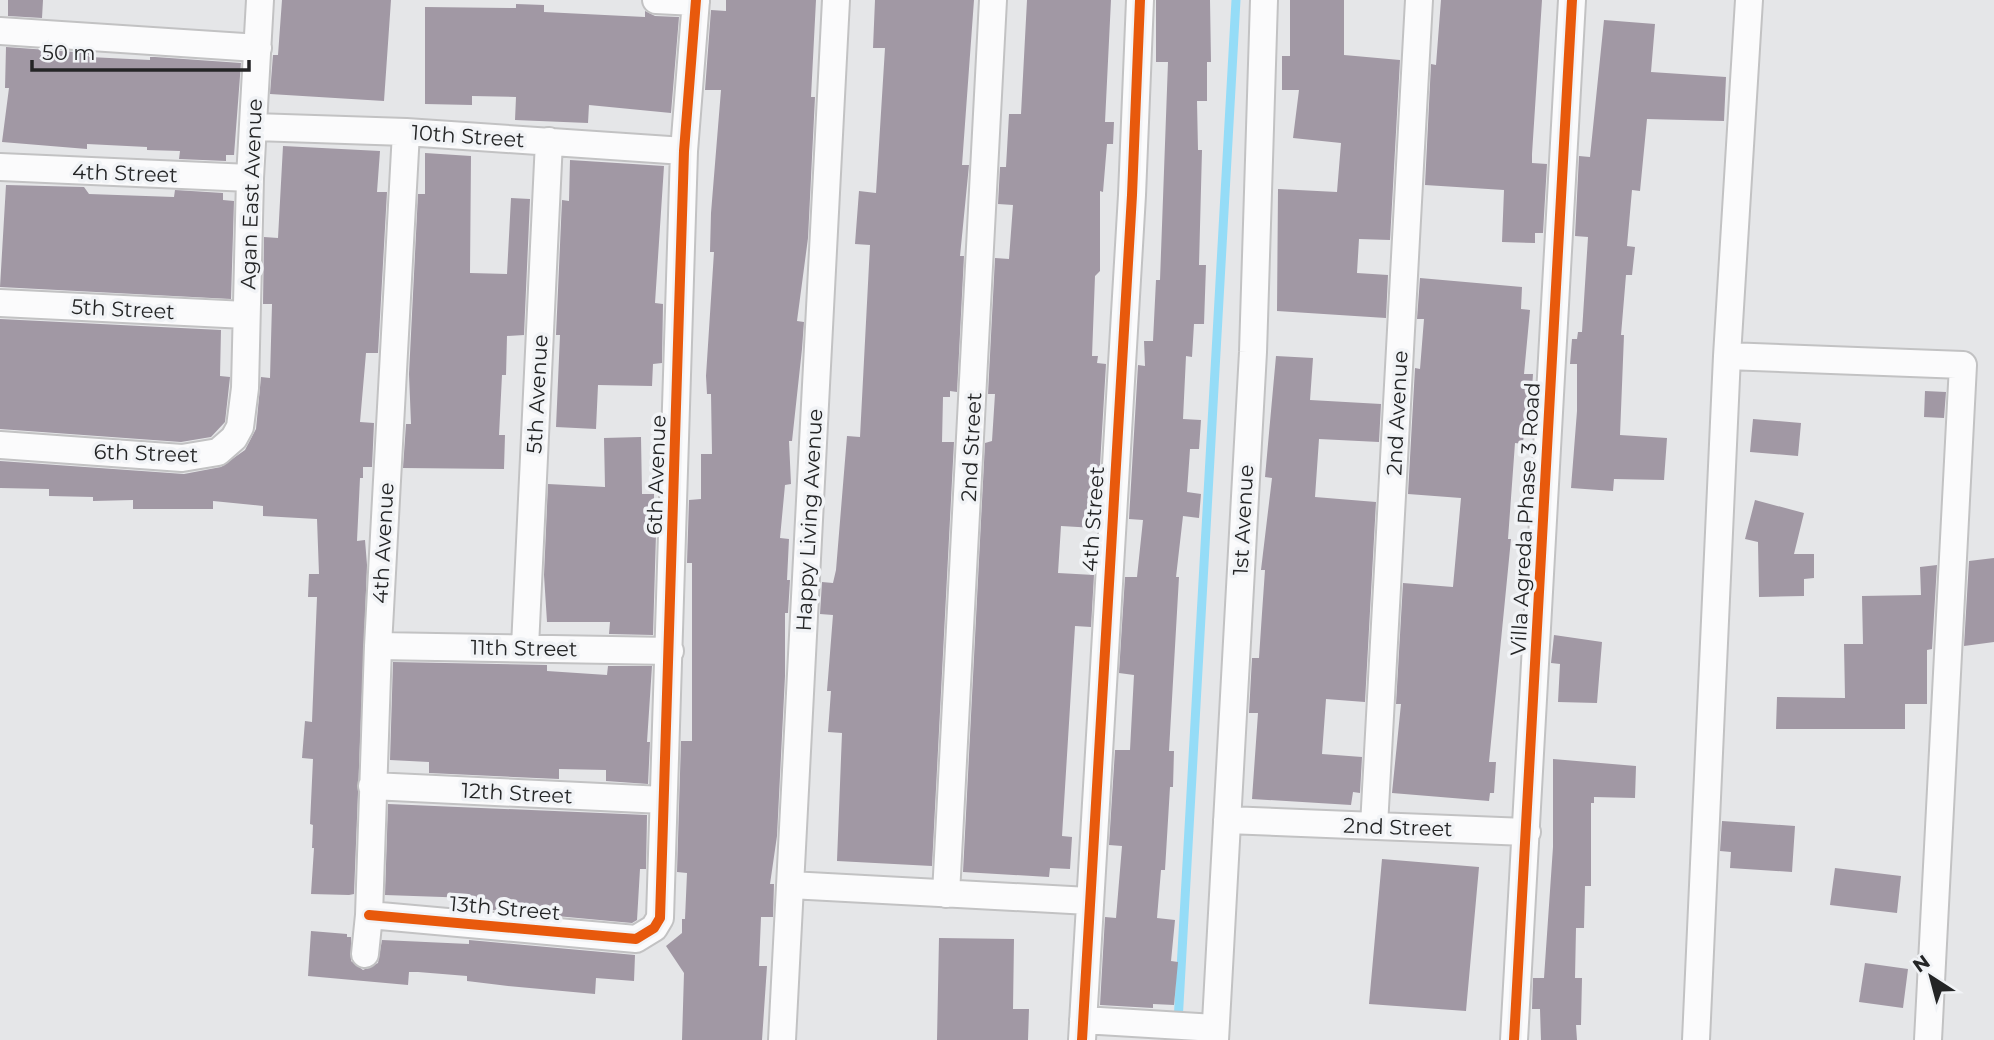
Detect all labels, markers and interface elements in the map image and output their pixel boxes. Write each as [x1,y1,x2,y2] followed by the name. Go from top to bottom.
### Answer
[32,28,248,72] scale bar
[42,40,96,65] text: 50 m
[235,98,267,290] street label: Agan East Avenue
[411,120,525,152] street label: 10th Street
[72,159,178,187] street label: 4th Street
[71,294,175,324] street label: 5th Street
[521,334,553,454] street label: 5th Avenue
[1381,350,1413,476] street label: 2nd Avenue
[1505,382,1545,656] street label: Villa Agreda Phase 3 Road
[956,392,986,502] street label: 2nd Street
[791,408,827,632] street label: Happy Living Avenue
[641,414,671,536] street label: 6th Avenue
[93,439,199,467] street label: 6th Street
[1228,464,1258,576] street label: 1st Avenue
[1077,465,1109,573] street label: 4th Street
[367,482,399,604] street label: 4th Avenue
[470,635,578,661] street label: 11th Street
[461,778,573,808] street label: 12th Street
[1343,813,1453,841] street label: 2nd Street
[449,891,561,925] street label: 13th Street
[1896,942,1966,1012] north arrow
[1908,950,1934,977] text: N

